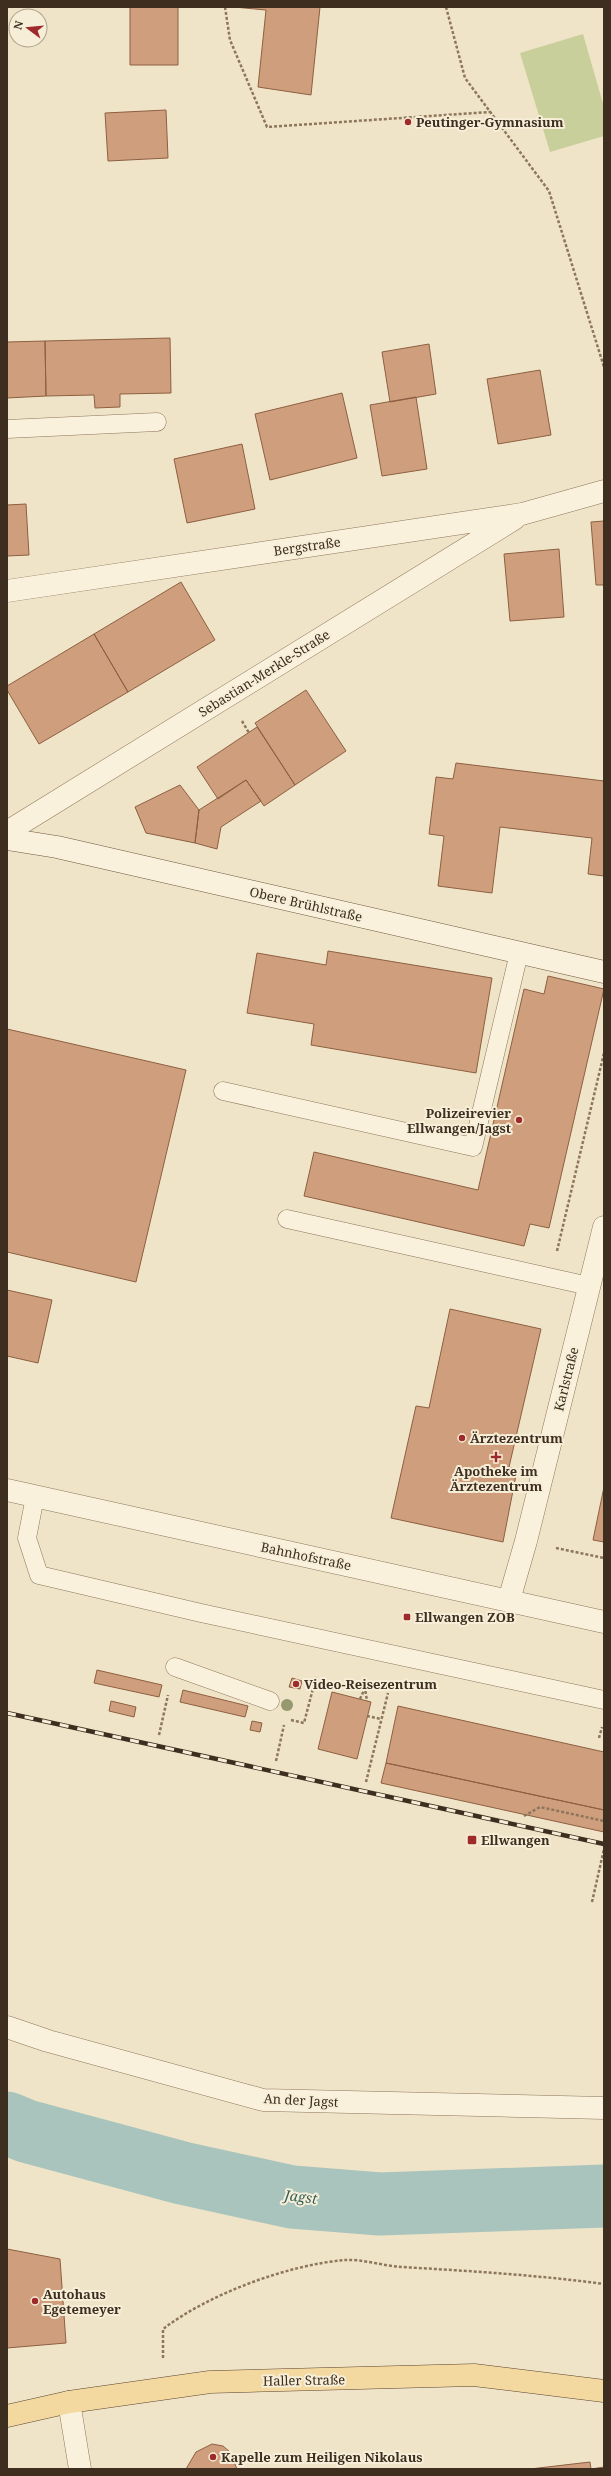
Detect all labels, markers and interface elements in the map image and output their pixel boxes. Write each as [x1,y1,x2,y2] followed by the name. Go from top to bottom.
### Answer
[8,8,48,48] north arrow
[10,19,26,31] text: N
[416,113,564,131] place label: Peutinger-Gymnasium
[403,117,413,127] marker: Peutinger-Gymnasium
[272,532,342,560] street label: Bergstraße
[195,625,333,721] street label: Sebastian-Merkle-Straße
[248,882,364,926] street label: Obere Brühlstraße
[407,1104,511,1137] place label: Polizeirevier Ellwangen/Jagst
[514,1115,524,1125] marker: Polizeirevier Ellwangen/Jagst
[549,1345,583,1413] street label: Karlstraße
[470,1429,563,1447] place label: Ärztezentrum
[457,1433,467,1443] marker: Ärztezentrum
[491,1452,501,1462] marker: Apotheke im Ärztezentrum
[450,1462,543,1495] place label: Apotheke im Ärztezentrum
[259,1538,353,1574] street label: Bahnhofstraße
[415,1608,515,1626] place label: Ellwangen ZOB
[402,1612,412,1622] marker: Ellwangen ZOB
[304,1675,437,1693] place label: Video-Reisezentrum
[291,1679,301,1689] marker: Video-Reisezentrum
[481,1831,550,1849] place label: Ellwangen
[466,1834,478,1846] marker: Ellwangen
[263,2089,339,2111] street label: An der Jagst
[281,2185,319,2208] water label: Jagst
[43,2285,121,2318] place label: Autohaus Egetemeyer
[30,2296,40,2306] marker: Autohaus Egetemeyer
[263,2370,345,2390] street label: Haller Straße
[221,2448,423,2466] place label: Kapelle zum Heiligen Nikolaus
[208,2452,218,2462] marker: Kapelle zum Heiligen Nikolaus

